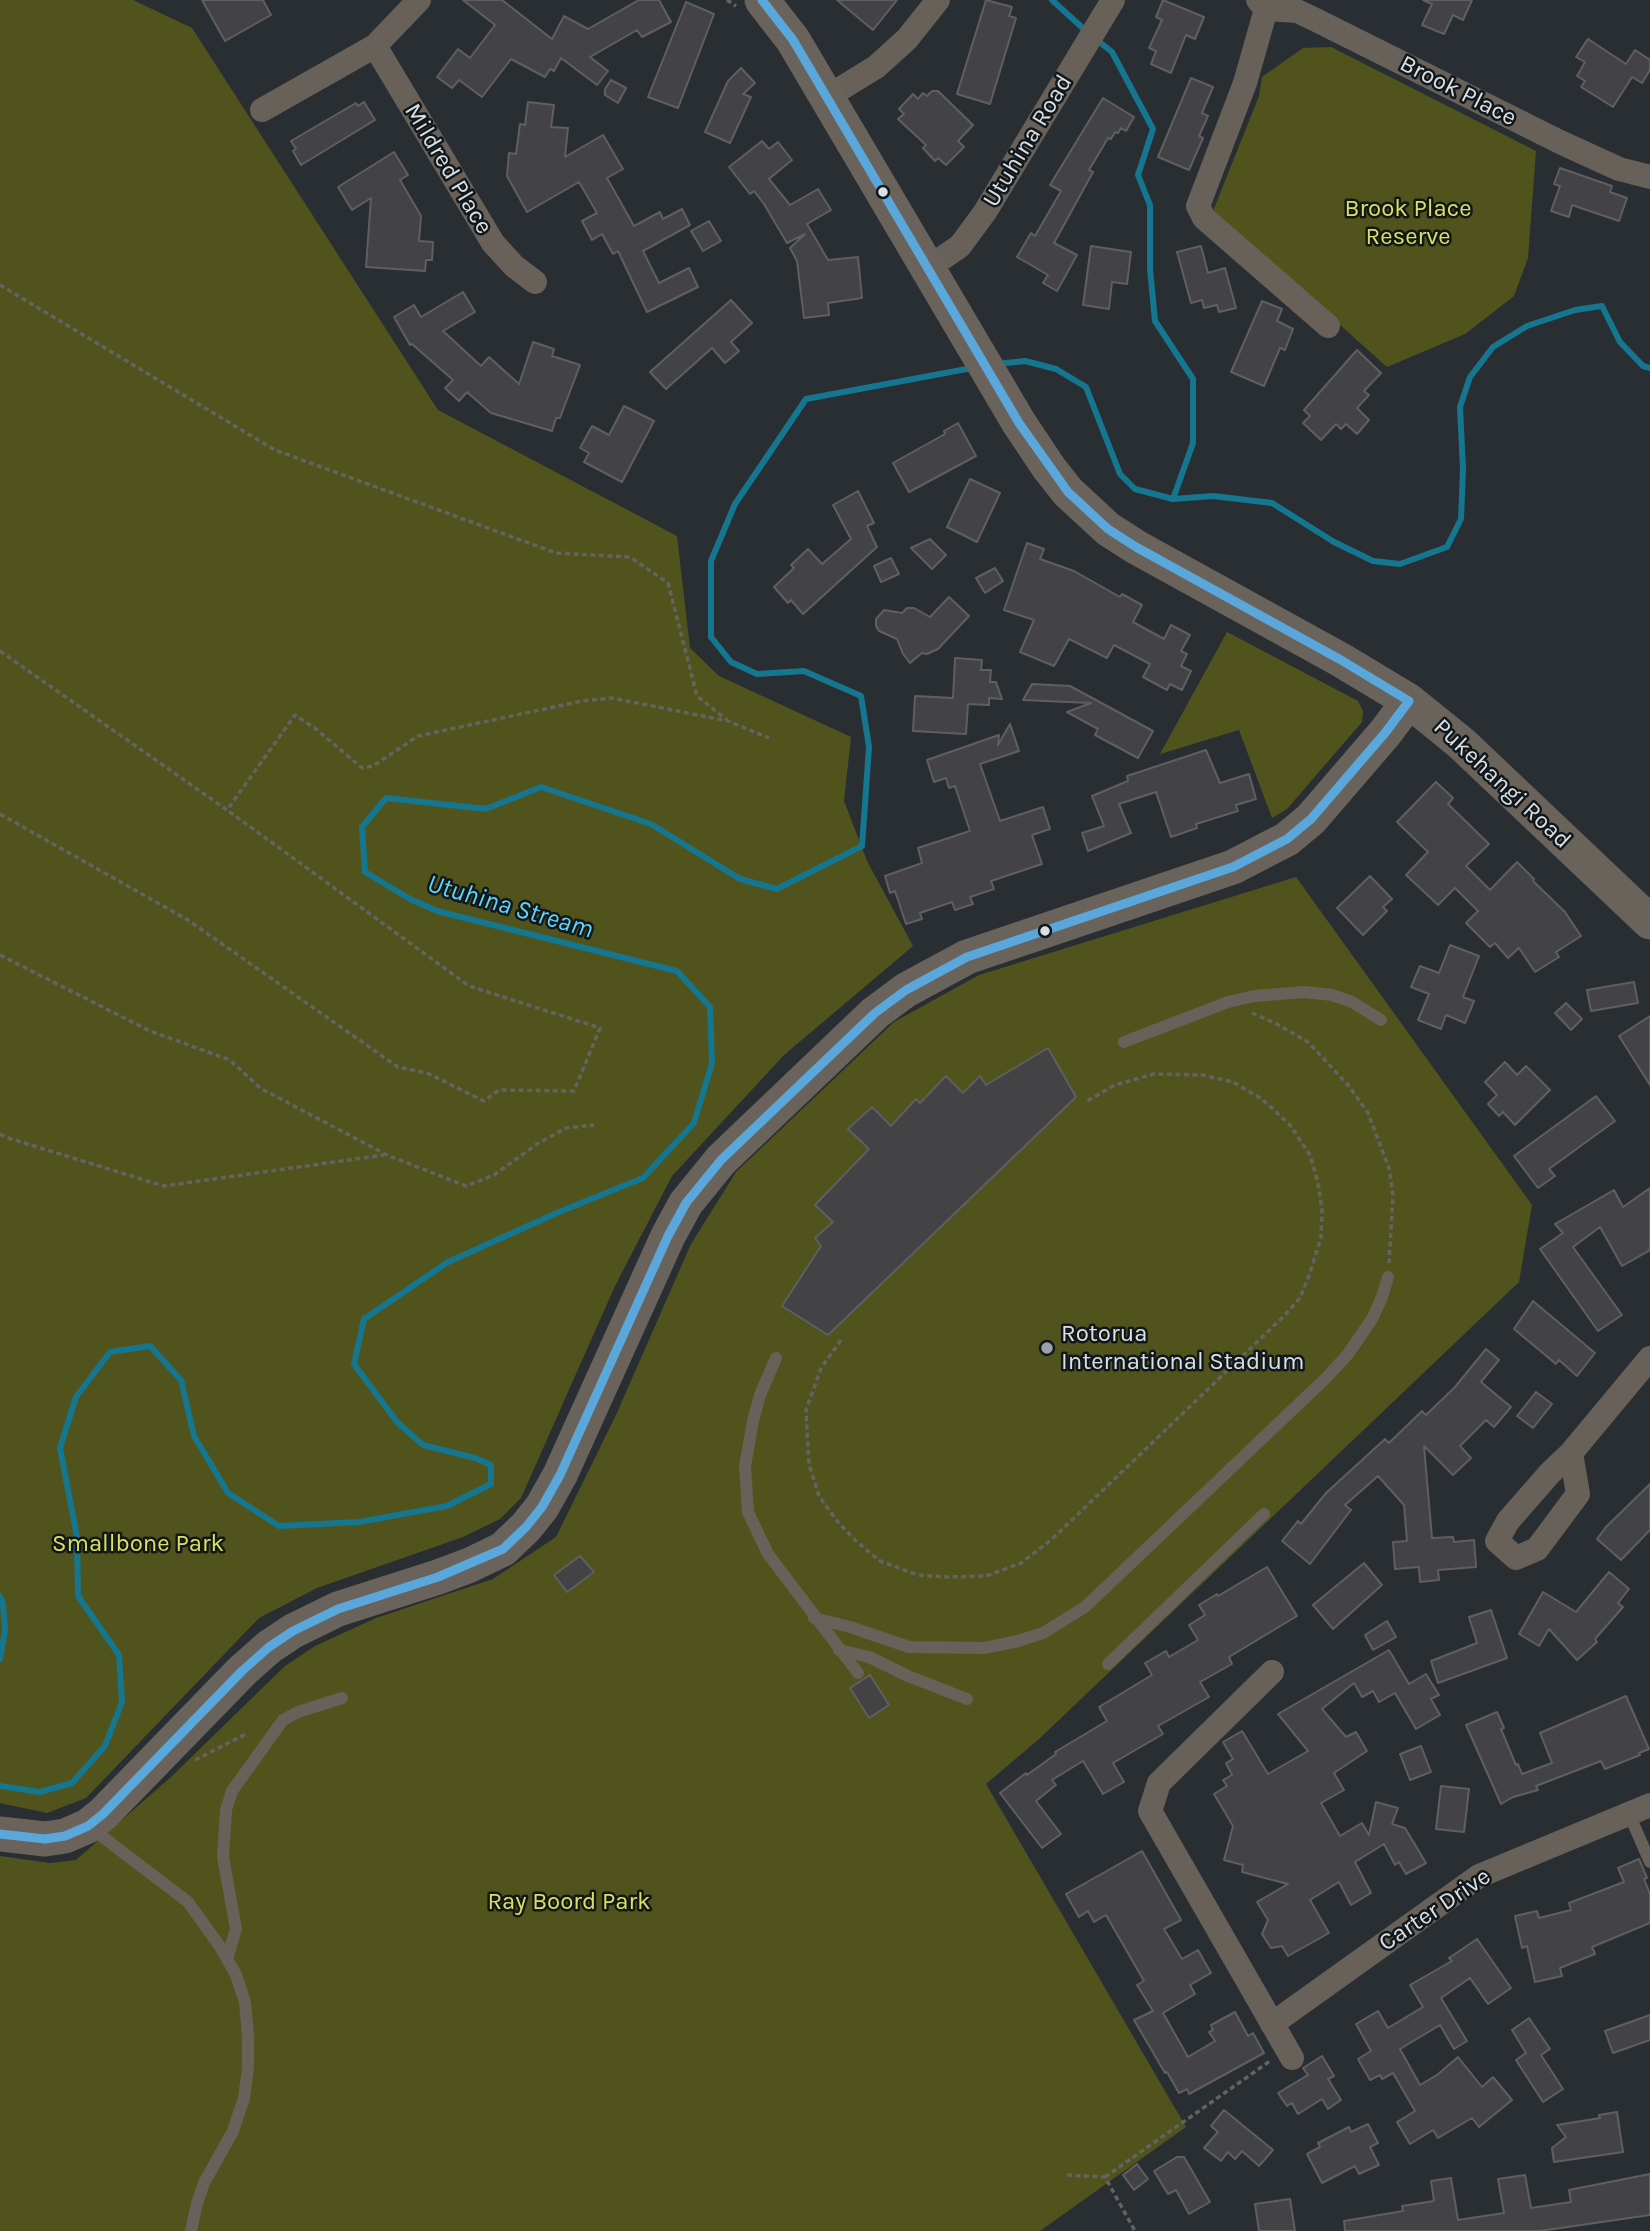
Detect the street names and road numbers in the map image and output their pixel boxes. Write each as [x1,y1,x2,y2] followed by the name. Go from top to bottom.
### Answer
[1395,49,1521,133] street label: Brook Place
[977,70,1079,212] street label: Utuhina Road
[398,98,498,240] street label: Mildred Place
[1427,713,1577,855] street label: Pukehangi Road
[1374,1862,1496,1958] street label: Carter Drive

